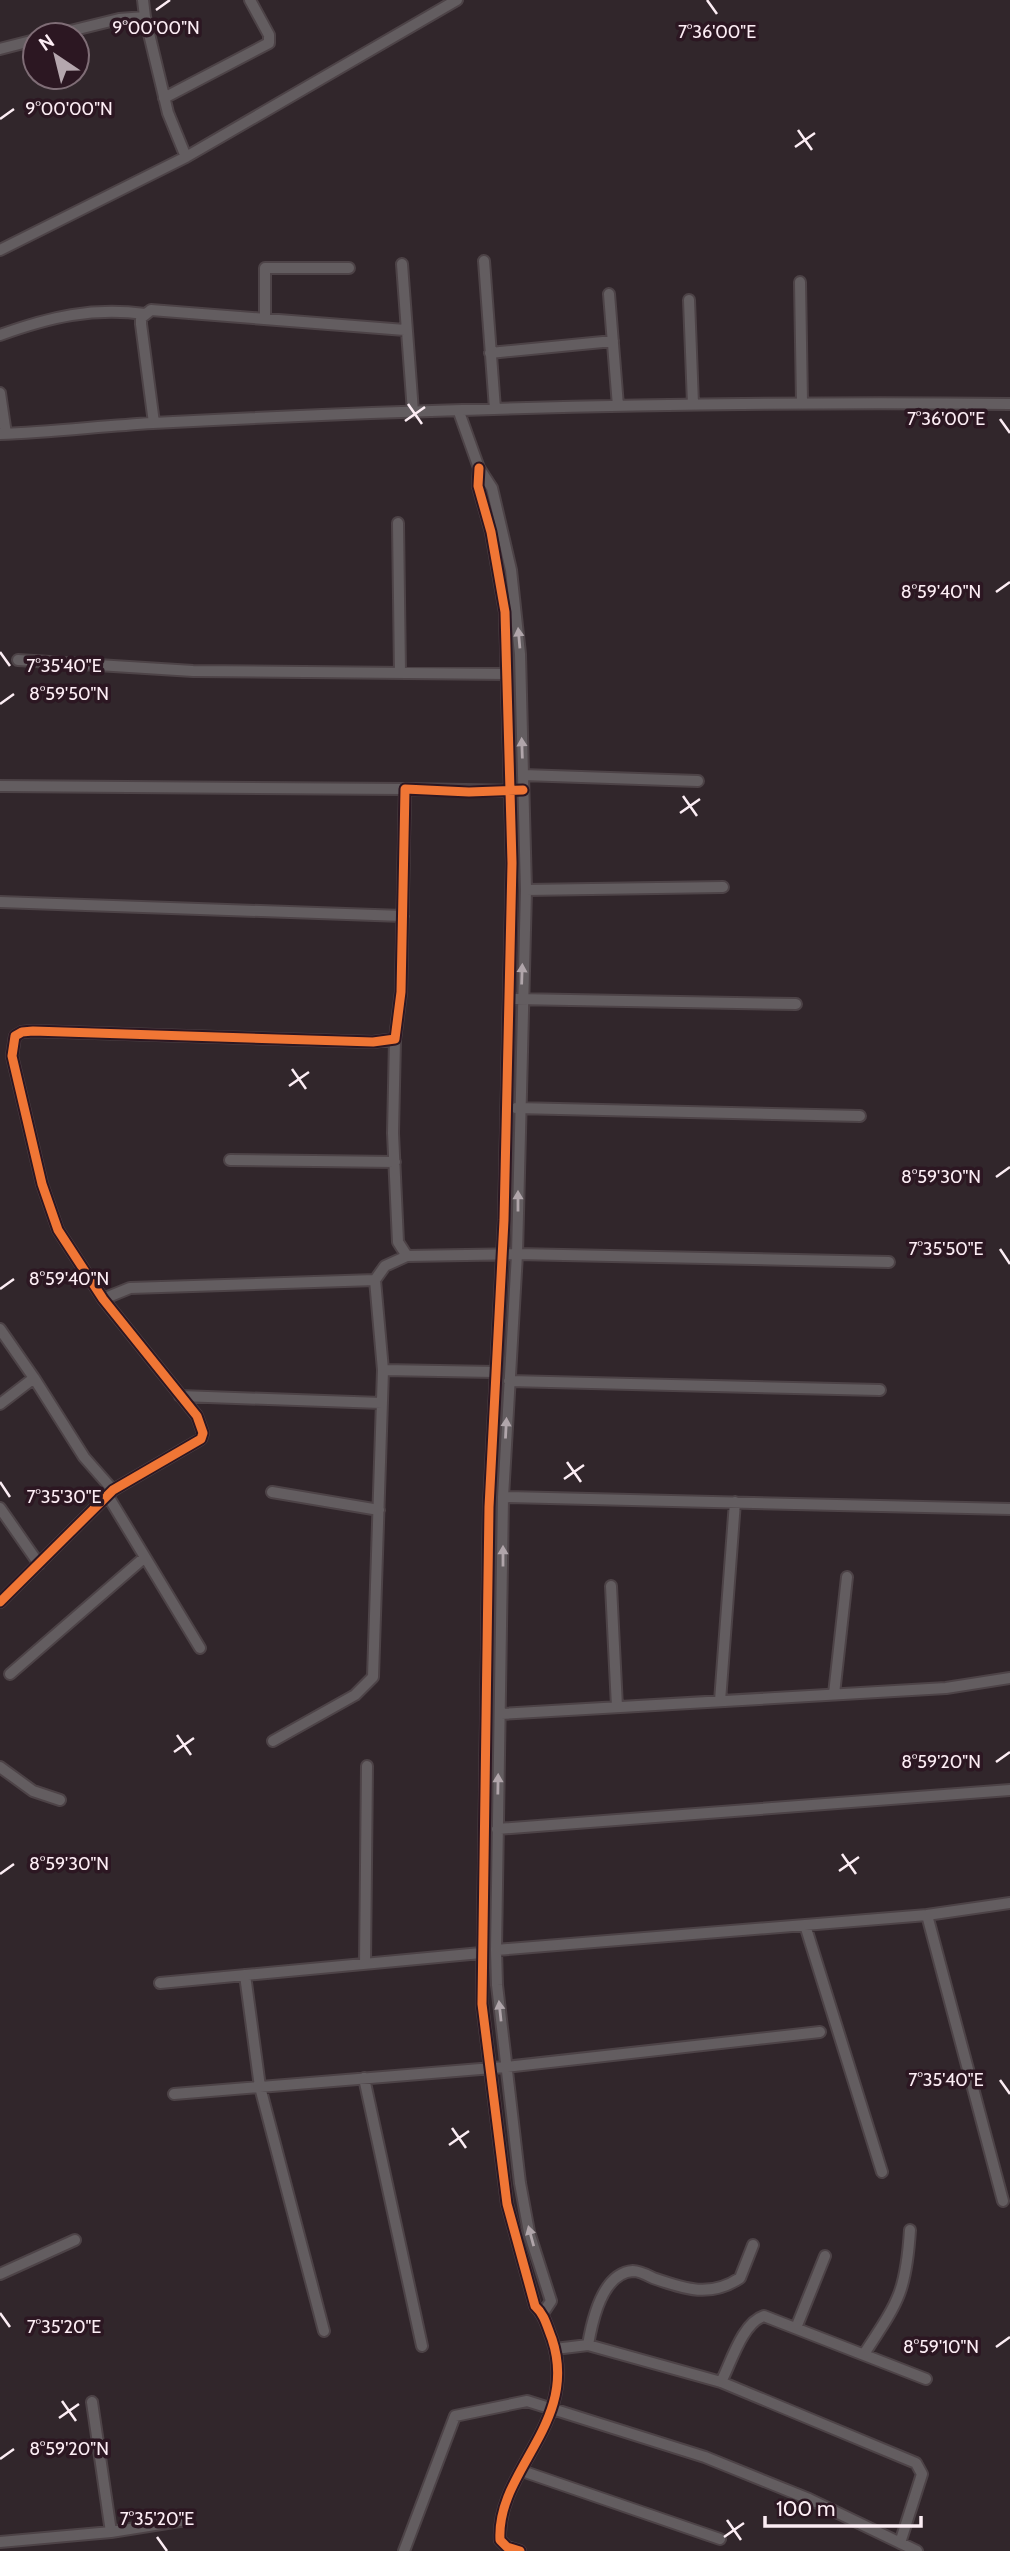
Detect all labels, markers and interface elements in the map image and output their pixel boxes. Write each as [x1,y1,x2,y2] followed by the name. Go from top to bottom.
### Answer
[112,17,200,39] text: 9°00'00"N
[21,21,91,91] north arrow
[678,21,756,43] text: 7°36'00"E
[34,29,59,56] text: N
[25,98,113,120] text: 9°00'00"N
[907,408,985,430] text: 7°36'00"E
[901,581,981,603] text: 8°59'40"N
[513,627,524,649] one-way arrow
[26,655,102,677] text: 7°35'40"E
[29,683,109,705] text: 8°59'50"N
[517,737,528,759] one-way arrow
[517,963,528,985] one-way arrow
[901,1166,981,1188] text: 8°59'30"N
[512,1190,524,1212] one-way arrow
[909,1238,983,1260] text: 7°35'50"E
[29,1268,109,1290] text: 8°59'40"N
[501,1417,512,1439] one-way arrow
[27,1486,101,1508] text: 7°35'30"E
[497,1545,509,1567] one-way arrow
[901,1751,981,1773] text: 8°59'20"N
[493,1772,504,1794] one-way arrow
[29,1853,109,1875] text: 8°59'30"N
[494,2000,505,2022] one-way arrow
[908,2069,984,2091] text: 7°35'40"E
[525,2225,536,2247] one-way arrow
[27,2316,101,2338] text: 7°35'20"E
[903,2336,979,2358] text: 8°59'10"N
[29,2438,109,2460] text: 8°59'20"N
[765,2484,921,2528] scale bar
[776,2496,835,2521] text: 100 m
[120,2508,194,2530] text: 7°35'20"E

